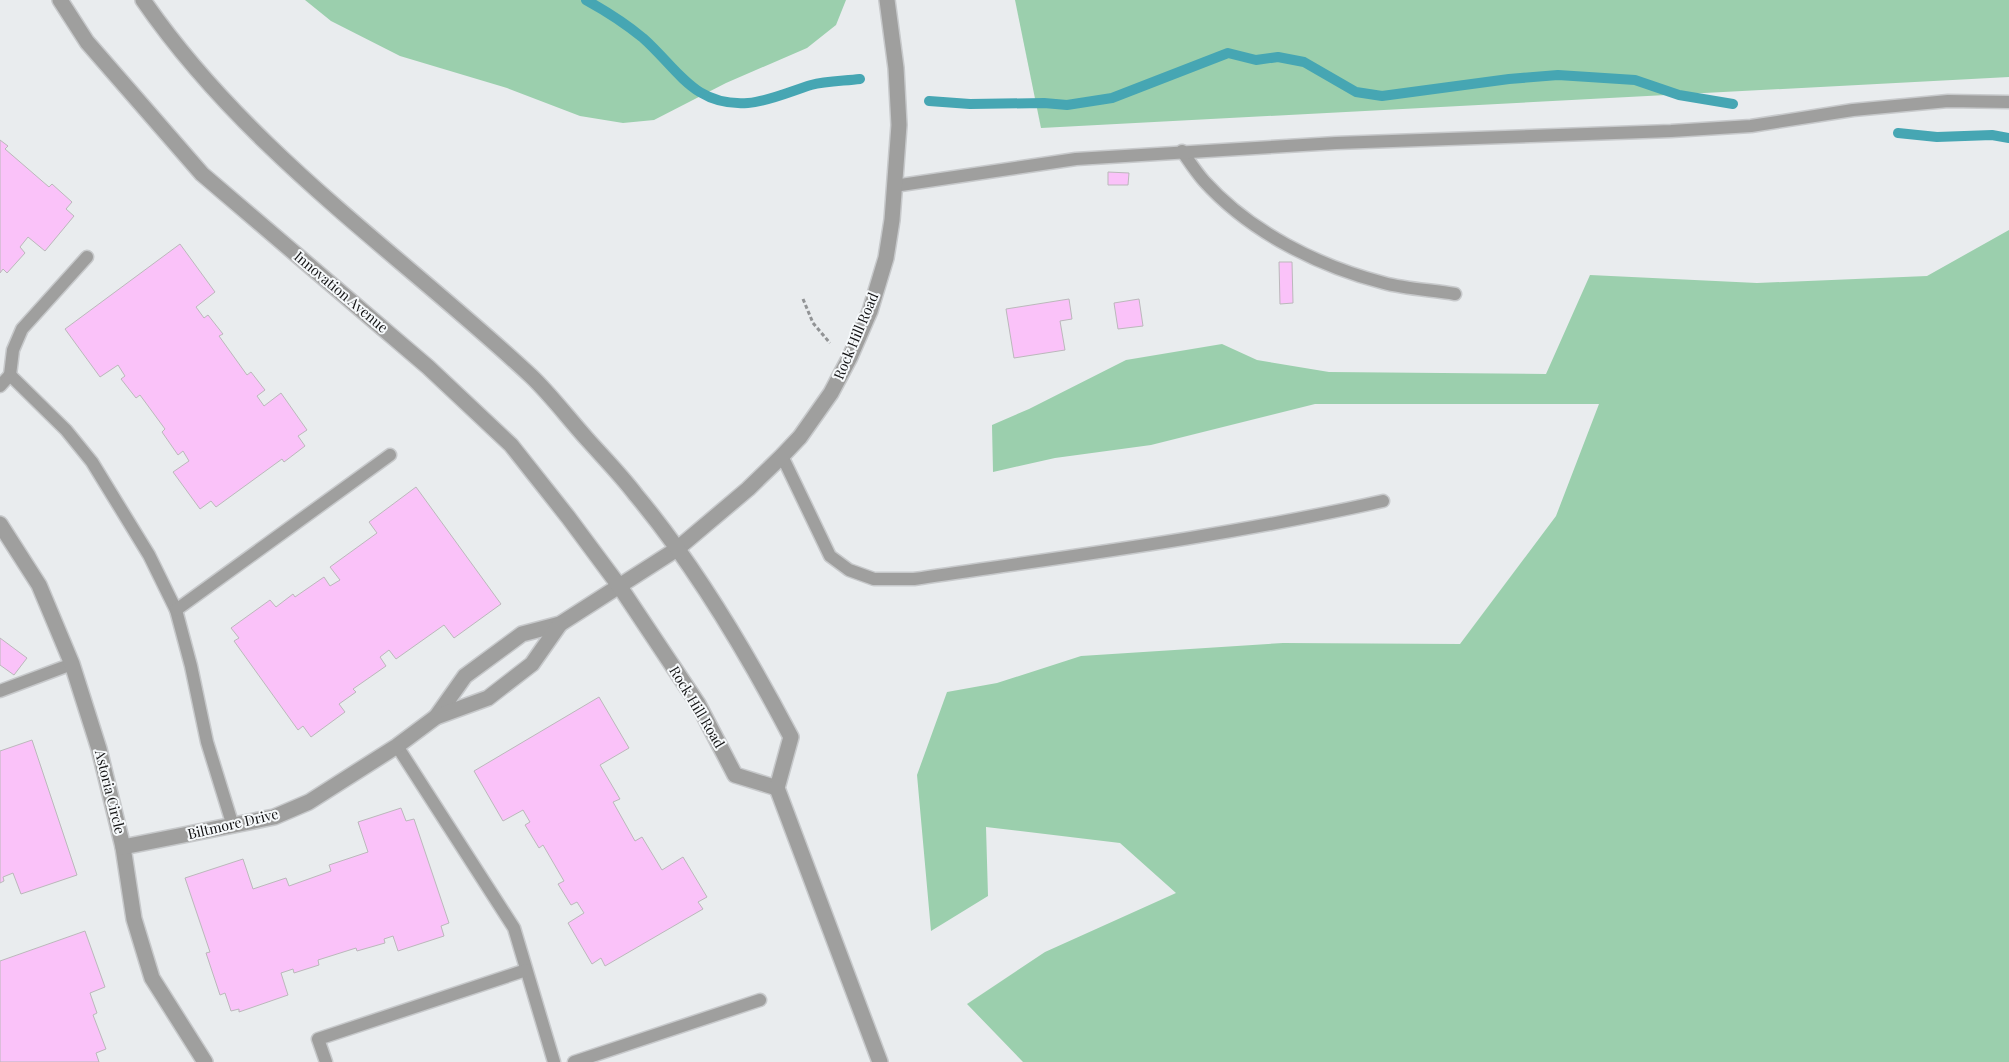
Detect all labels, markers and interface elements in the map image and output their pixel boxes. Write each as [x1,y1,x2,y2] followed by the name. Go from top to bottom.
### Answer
[290,247,392,337] street label: Innovation Avenue
[829,289,882,382] street label: Rock Hill Road
[665,662,729,751] street label: Rock Hill Road
[91,747,130,836] street label: Astoria Circle
[186,804,280,843] street label: Biltmore Drive

